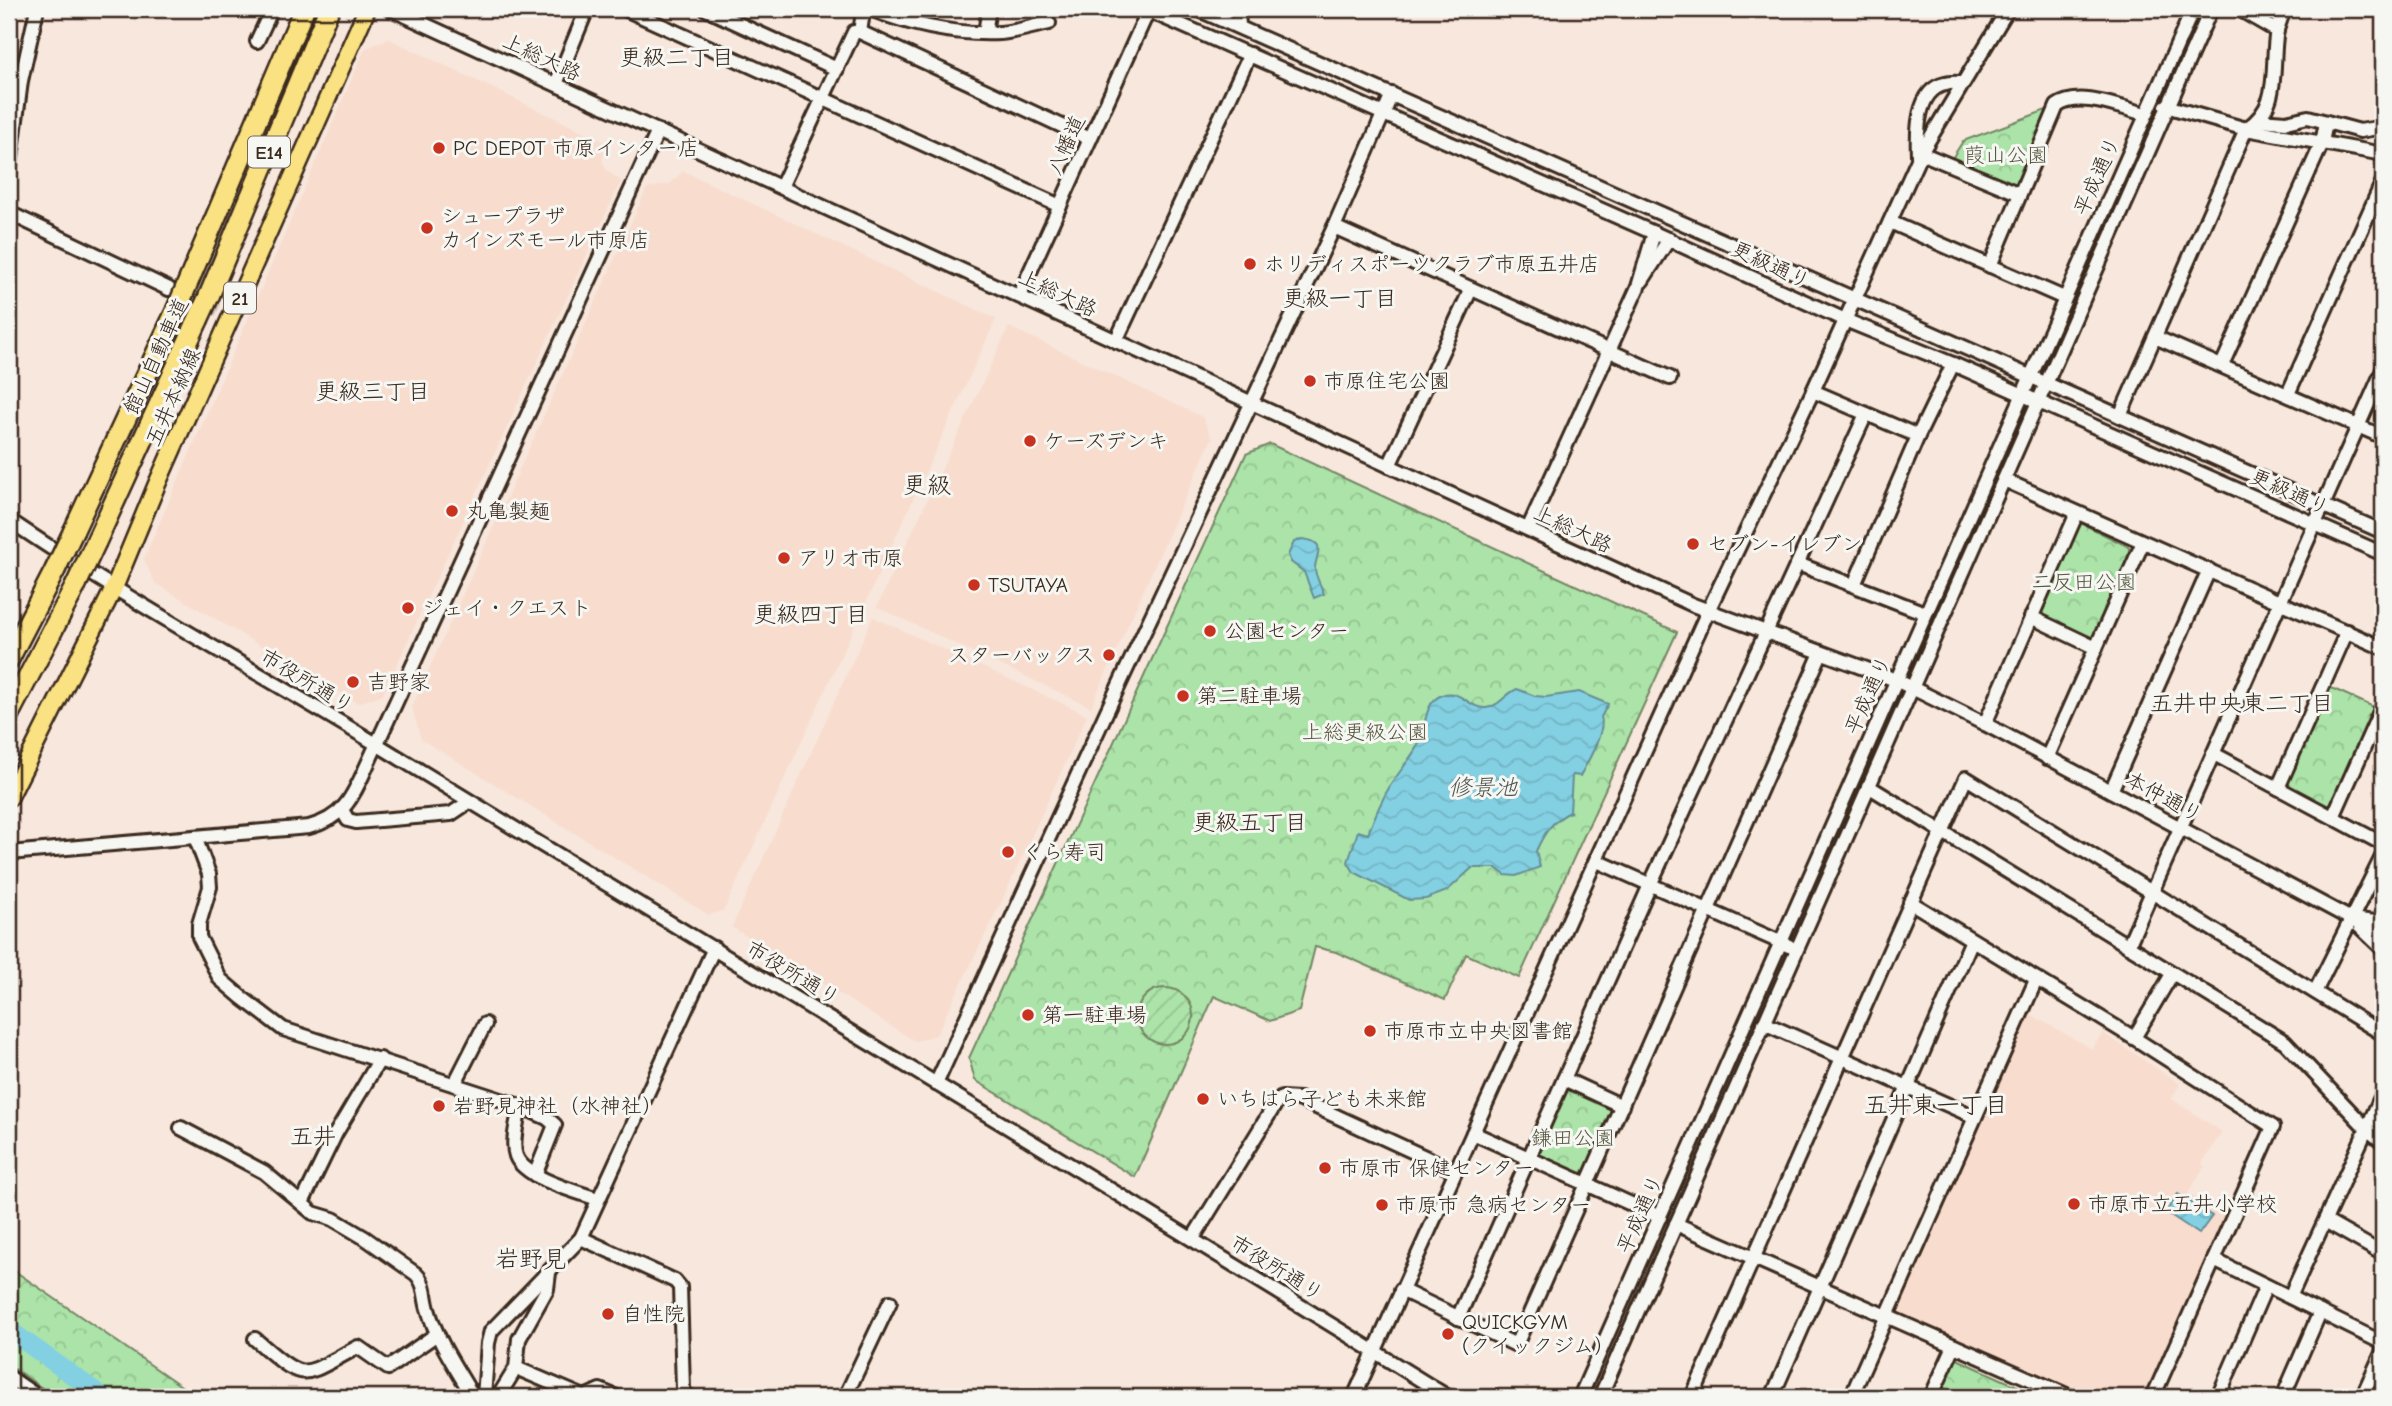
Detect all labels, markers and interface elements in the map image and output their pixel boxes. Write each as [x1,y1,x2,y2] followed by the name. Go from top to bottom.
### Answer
[499,28,585,86] street label: 上総大路
[620,44,735,71] district label: 更級二丁目
[1042,111,1090,179] street label: 八幡道
[2069,133,2125,219] street label: 平成通り
[248,136,290,168] road number: E14
[453,136,699,160] place label: PC DEPOT 市原インター店
[431,140,447,156] marker: PC DEPOT 市原インター店
[1964,143,2048,167] park label: 葭山公園
[441,204,650,252] place label: シュープラザ カインズモール市原店
[419,220,435,236] marker: シュープラザ カインズモール市原店
[1728,236,1814,294] street label: 更級通り
[1264,252,1600,276] place label: ホリディスポーツクラブ市原五井店
[1242,256,1258,272] marker: ホリディスポーツクラブ市原五井店
[1015,264,1101,322] street label: 上総大路
[224,282,256,314] road number: 21
[1283,285,1398,312] district label: 更級一丁目
[118,294,194,418] street label: 館山自動車道
[141,344,205,450] street label: 五井本納線
[1324,369,1450,393] place label: 市原住宅公園
[1302,373,1318,389] marker: 市原住宅公園
[316,378,431,405] district label: 更級三丁目
[1044,429,1168,453] place label: ケーズデンキ
[1022,433,1038,449] marker: ケーズデンキ
[2247,464,2333,520] street label: 更級通り
[903,471,951,499] district label: 更級
[466,499,550,523] place label: 丸亀製麺
[1530,500,1616,558] street label: 上総大路
[444,503,460,519] marker: 丸亀製麺
[1707,532,1862,556] place label: セブン-イレブン
[1685,536,1701,552] marker: セブン-イレブン
[798,546,903,570] place label: アリオ市原
[776,550,792,566] marker: アリオ市原
[2032,570,2137,594] park label: 二反田公園
[988,573,1068,597] place label: TSUTAYA
[966,577,982,593] marker: TSUTAYA
[422,596,592,620] place label: ジェイ・クエスト
[400,600,416,616] marker: ジェイ・クエスト
[754,601,869,628] district label: 更級四丁目
[1224,619,1349,643] place label: 公園センター
[1202,623,1218,639] marker: 公園センター
[948,643,1095,667] place label: スターバックス
[256,644,358,718] street label: 市役所通り
[1101,647,1117,663] marker: スターバックス
[1840,652,1896,738] street label: 平成通り
[367,670,430,694] place label: 吉野家
[345,674,361,690] marker: 吉野家
[1197,684,1302,708] place label: 第二駐車場
[1175,688,1191,704] marker: 第二駐車場
[2150,690,2334,717] district label: 五井中央東二丁目
[1302,720,1428,744] park label: 上総更級公園
[2121,767,2207,827] street label: 本仲通り
[1449,774,1519,801] water label: 修景池
[1193,809,1308,836] district label: 更級五丁目
[1022,840,1106,864] place label: くら寿司
[1000,844,1016,860] marker: くら寿司
[742,936,844,1010] street label: 市役所通り
[1042,1003,1147,1027] place label: 第一駐車場
[1020,1007,1036,1023] marker: 第一駐車場
[1384,1019,1573,1043] place label: 市原市立中央図書館
[1362,1023,1378,1039] marker: 市原市立中央図書館
[1217,1087,1427,1111] place label: いちはら子ども未来館
[1195,1091,1211,1107] marker: いちはら子ども未来館
[1864,1091,2008,1119] district label: 五井東一丁目
[453,1094,663,1118] place label: 岩野見神社（水神社）
[431,1098,447,1114] marker: 岩野見神社（水神社）
[290,1123,336,1150] district label: 五井
[1531,1126,1615,1150] park label: 鎌田公園
[1339,1156,1534,1180] place label: 市原市 保健センター
[1317,1160,1333,1176] marker: 市原市 保健センター
[1612,1171,1668,1257] street label: 平成通り
[2088,1192,2277,1216] place label: 市原市立五井小学校
[1396,1193,1591,1217] place label: 市原市 急病センター
[2066,1196,2082,1212] marker: 市原市立五井小学校
[1374,1197,1390,1213] marker: 市原市 急病センター
[1226,1230,1328,1306] street label: 市役所通り
[495,1245,567,1273] district label: 岩野見
[622,1302,685,1326] place label: 自性院
[600,1306,616,1322] marker: 自性院
[1462,1310,1615,1358] place label: QUICKGYM (クイックジム）
[1440,1326,1456,1342] marker: QUICKGYM (クイックジム）

